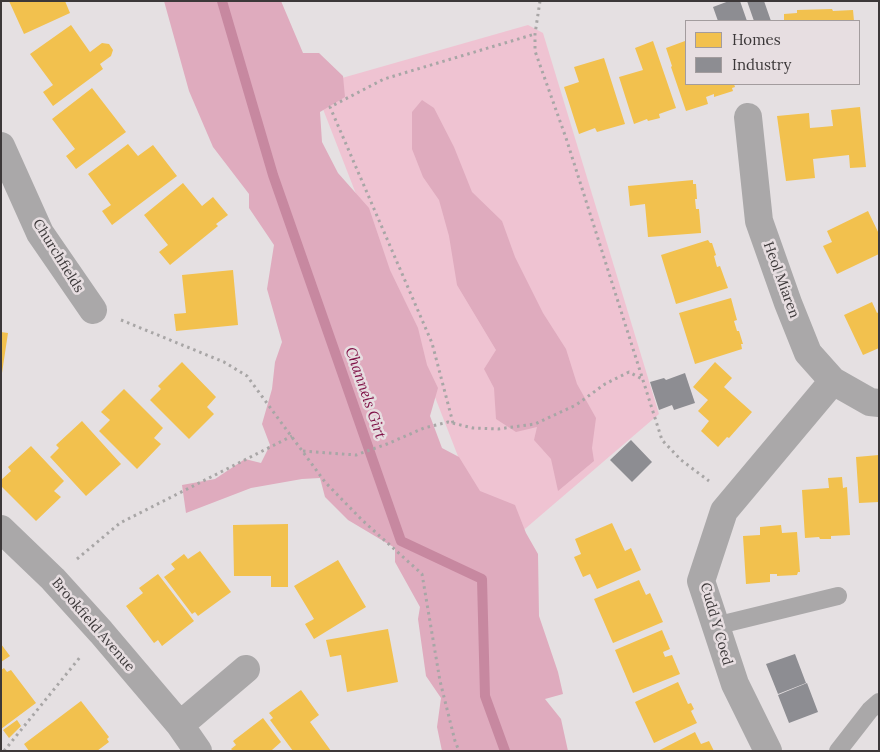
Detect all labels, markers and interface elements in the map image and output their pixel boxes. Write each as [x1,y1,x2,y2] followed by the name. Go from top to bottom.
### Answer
[685,20,860,85] legend
[732,30,781,49] text: Homes
[732,55,791,74] text: Industry
[29,216,87,296] street label: Churchfields
[759,240,803,320] street label: Heol Miaren
[341,345,389,441] water label: Channels Girt
[48,575,138,675] street label: Brookfield Avenue
[696,581,736,667] street label: Cudd Y Coed

